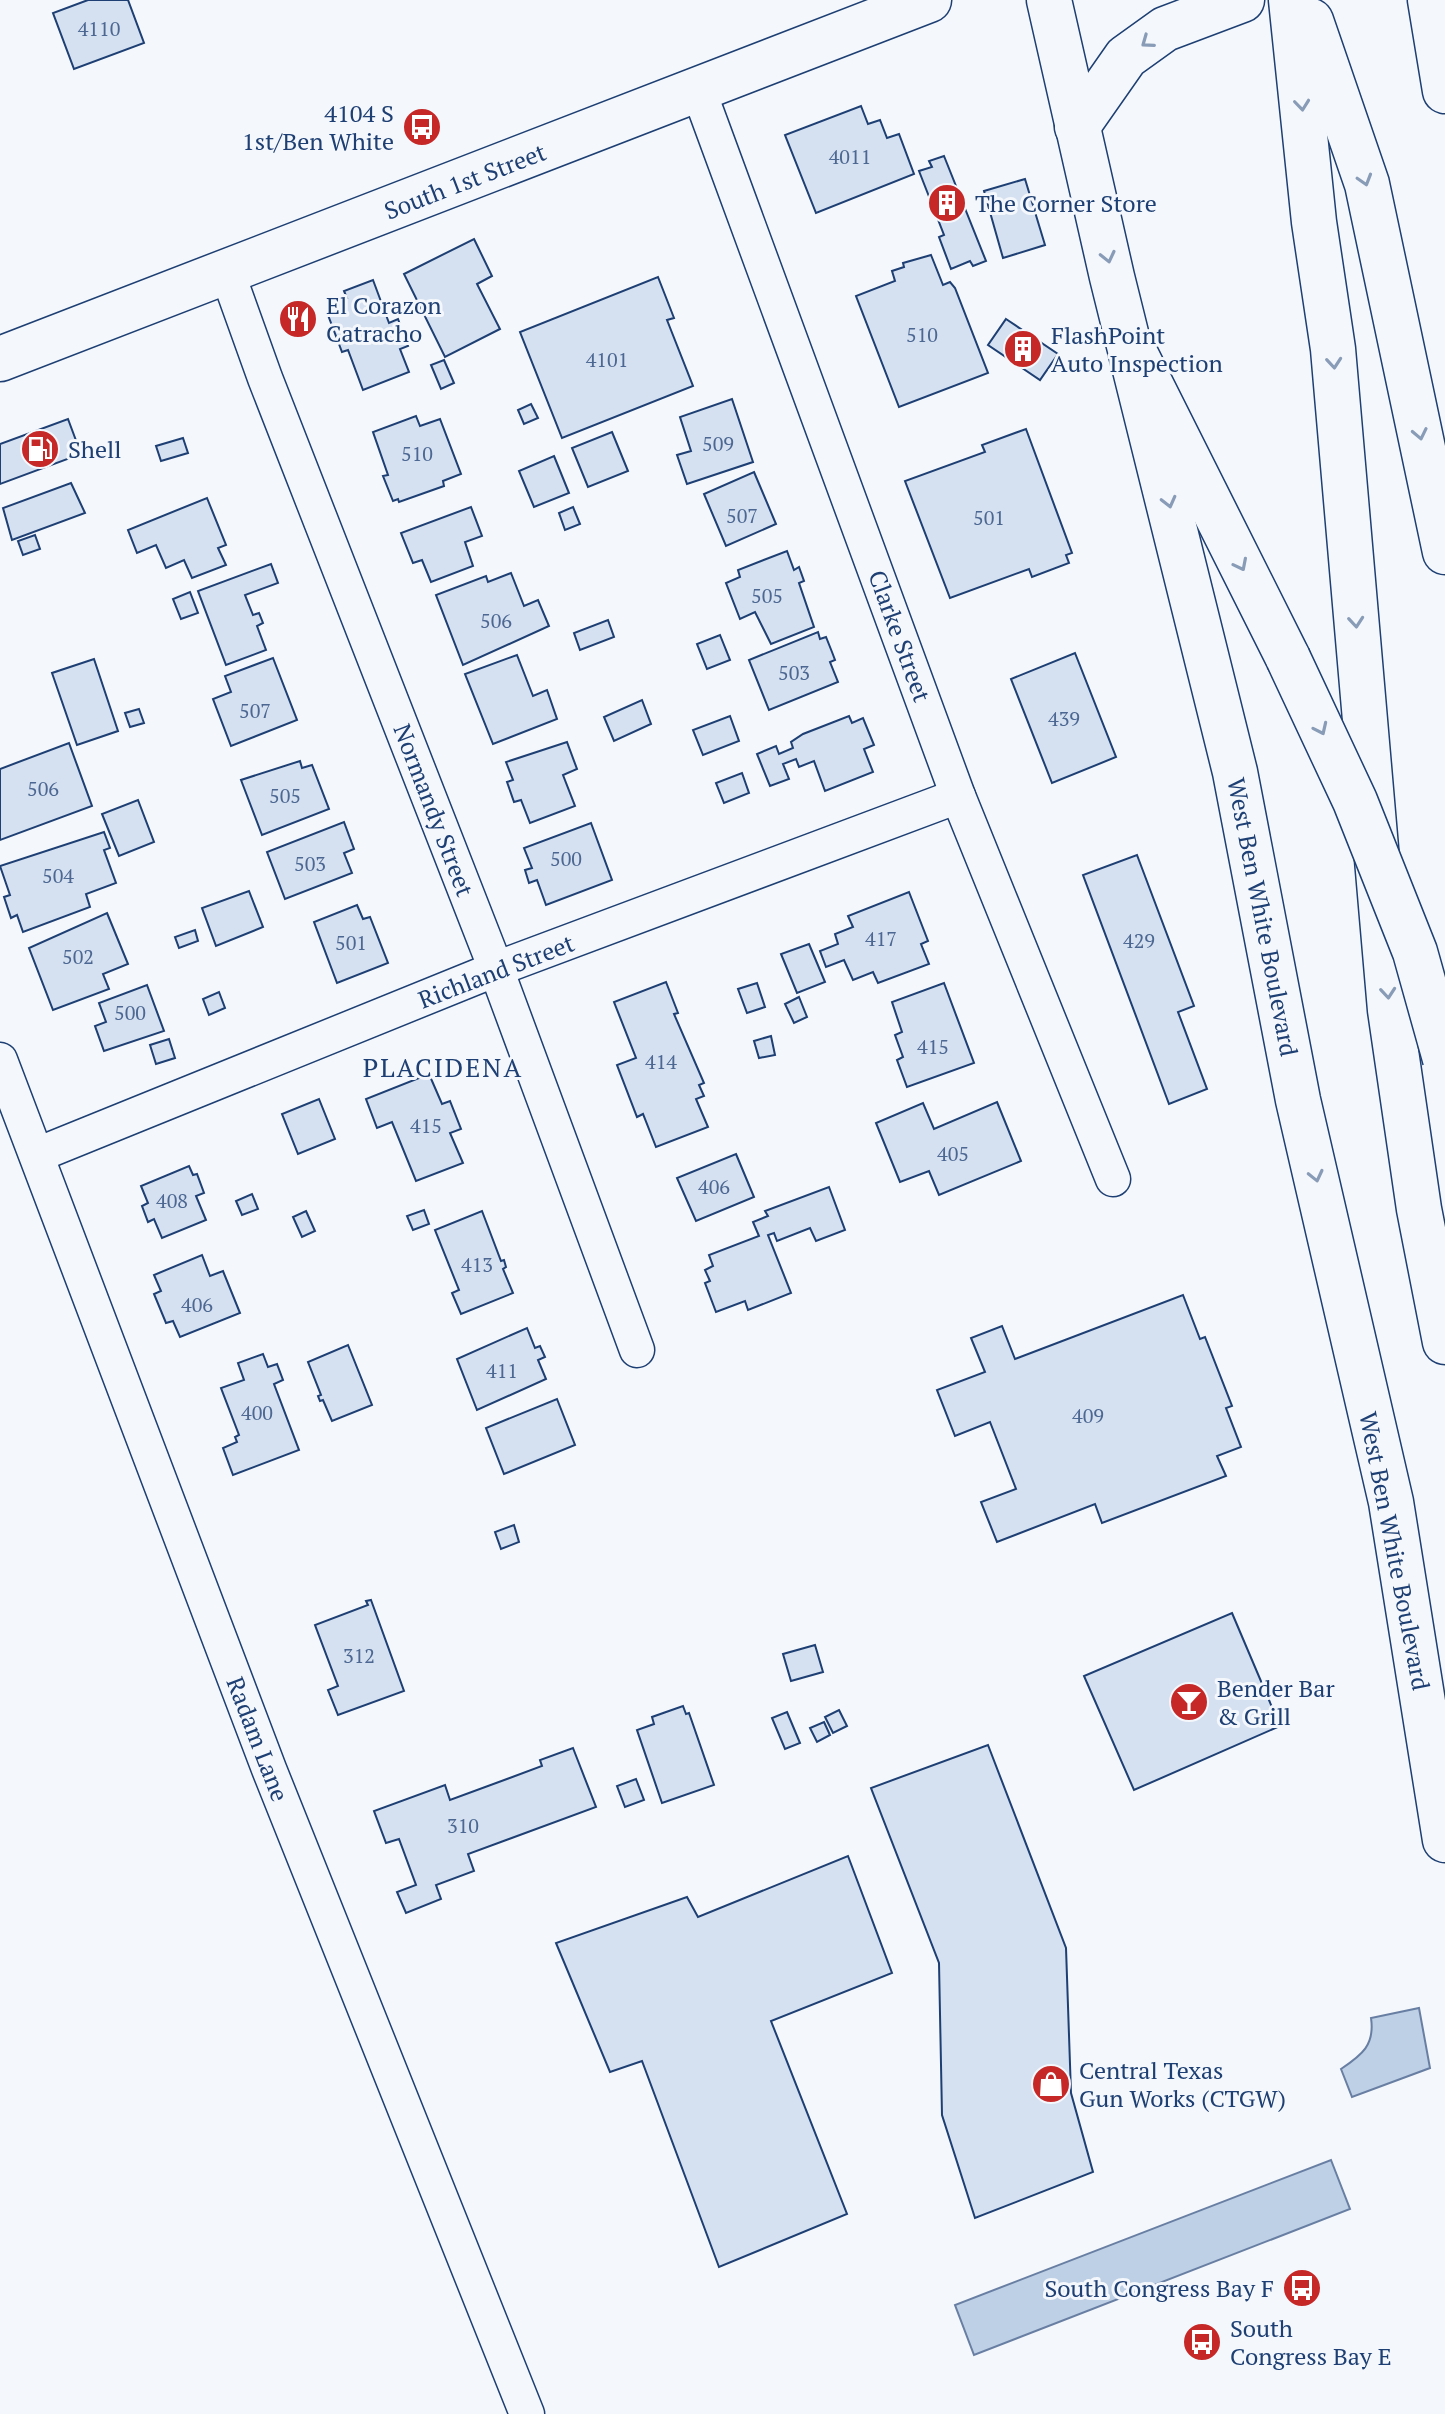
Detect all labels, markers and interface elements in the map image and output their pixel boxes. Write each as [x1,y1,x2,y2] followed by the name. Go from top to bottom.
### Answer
[78,15,120,42] house number: 4110
[1141,32,1156,47] one-way arrow
[242,97,394,157] place label: 4104 S 1st/Ben White
[1294,99,1311,112] one-way arrow
[401,106,443,148] bus stop icon: 4104 S 1st/Ben White
[380,135,550,227] street label: South 1st Street
[829,143,871,170] house number: 4011
[1356,173,1372,186] one-way arrow
[926,182,968,224] building icon: The Corner Store
[975,187,1157,219] place label: The Corner Store
[1098,250,1115,264] one-way arrow
[326,289,441,349] place label: El Corazon Catracho
[277,298,319,340] restaurant icon: El Corazon Catracho
[1051,319,1223,379] place label: FlashPoint Auto Inspection
[906,321,938,348] house number: 510
[1002,328,1044,370] building icon: FlashPoint Auto Inspection
[586,346,628,373] house number: 4101
[1325,357,1342,370] one-way arrow
[1411,427,1428,440] one-way arrow
[19,428,61,470] fuel station icon: Shell
[702,430,734,457] house number: 509
[68,433,121,465] place label: Shell
[401,440,433,467] house number: 510
[1160,495,1177,509] one-way arrow
[726,502,758,529] house number: 507
[973,504,1005,531] house number: 501
[1232,557,1247,572] one-way arrow
[861,566,939,706] street label: Clarke Street
[751,582,783,609] house number: 505
[480,607,512,634] house number: 506
[1347,616,1364,629] one-way arrow
[778,659,810,686] house number: 503
[239,697,271,724] house number: 507
[1048,705,1080,732] house number: 439
[386,719,482,901] street label: Normandy Street
[1311,720,1327,735] one-way arrow
[27,775,59,802] house number: 506
[1220,775,1306,1059] street label: West Ben White Boulevard
[269,782,301,809] house number: 505
[550,845,582,872] house number: 500
[294,850,326,877] house number: 503
[42,862,74,889] house number: 504
[865,925,897,952] house number: 417
[413,927,579,1015] street label: Richland Street
[1123,927,1155,954] house number: 429
[335,929,367,956] house number: 501
[62,943,94,970] house number: 502
[1379,987,1396,1000] one-way arrow
[114,999,146,1026] house number: 500
[917,1033,949,1060] house number: 415
[645,1048,677,1075] house number: 414
[363,1050,523,1084] district label: PLACIDENA
[410,1112,442,1139] house number: 415
[937,1140,969,1167] house number: 405
[1306,1169,1323,1182] one-way arrow
[698,1173,730,1200] house number: 406
[156,1187,188,1214] house number: 408
[461,1251,493,1278] house number: 413
[181,1291,213,1318] house number: 406
[486,1357,518,1384] house number: 411
[241,1399,273,1426] house number: 400
[1072,1402,1104,1429] house number: 409
[1352,1409,1438,1693] street label: West Ben White Boulevard
[343,1642,375,1669] house number: 312
[220,1672,296,1806] street label: Radam Lane
[1217,1672,1335,1732] place label: Bender Bar & Grill
[1168,1681,1210,1723] bar icon: Bender Bar & Grill
[447,1812,479,1839] house number: 310
[1079,2054,1286,2114] place label: Central Texas Gun Works (CTGW)
[1030,2063,1072,2105] shop icon: Central Texas Gun Works (CTGW)
[1281,2267,1323,2309] bus stop icon: South Congress Bay F
[1044,2272,1274,2304] place label: South Congress Bay F
[1230,2312,1392,2372] place label: South Congress Bay E
[1181,2321,1223,2363] bus stop icon: South Congress Bay E

